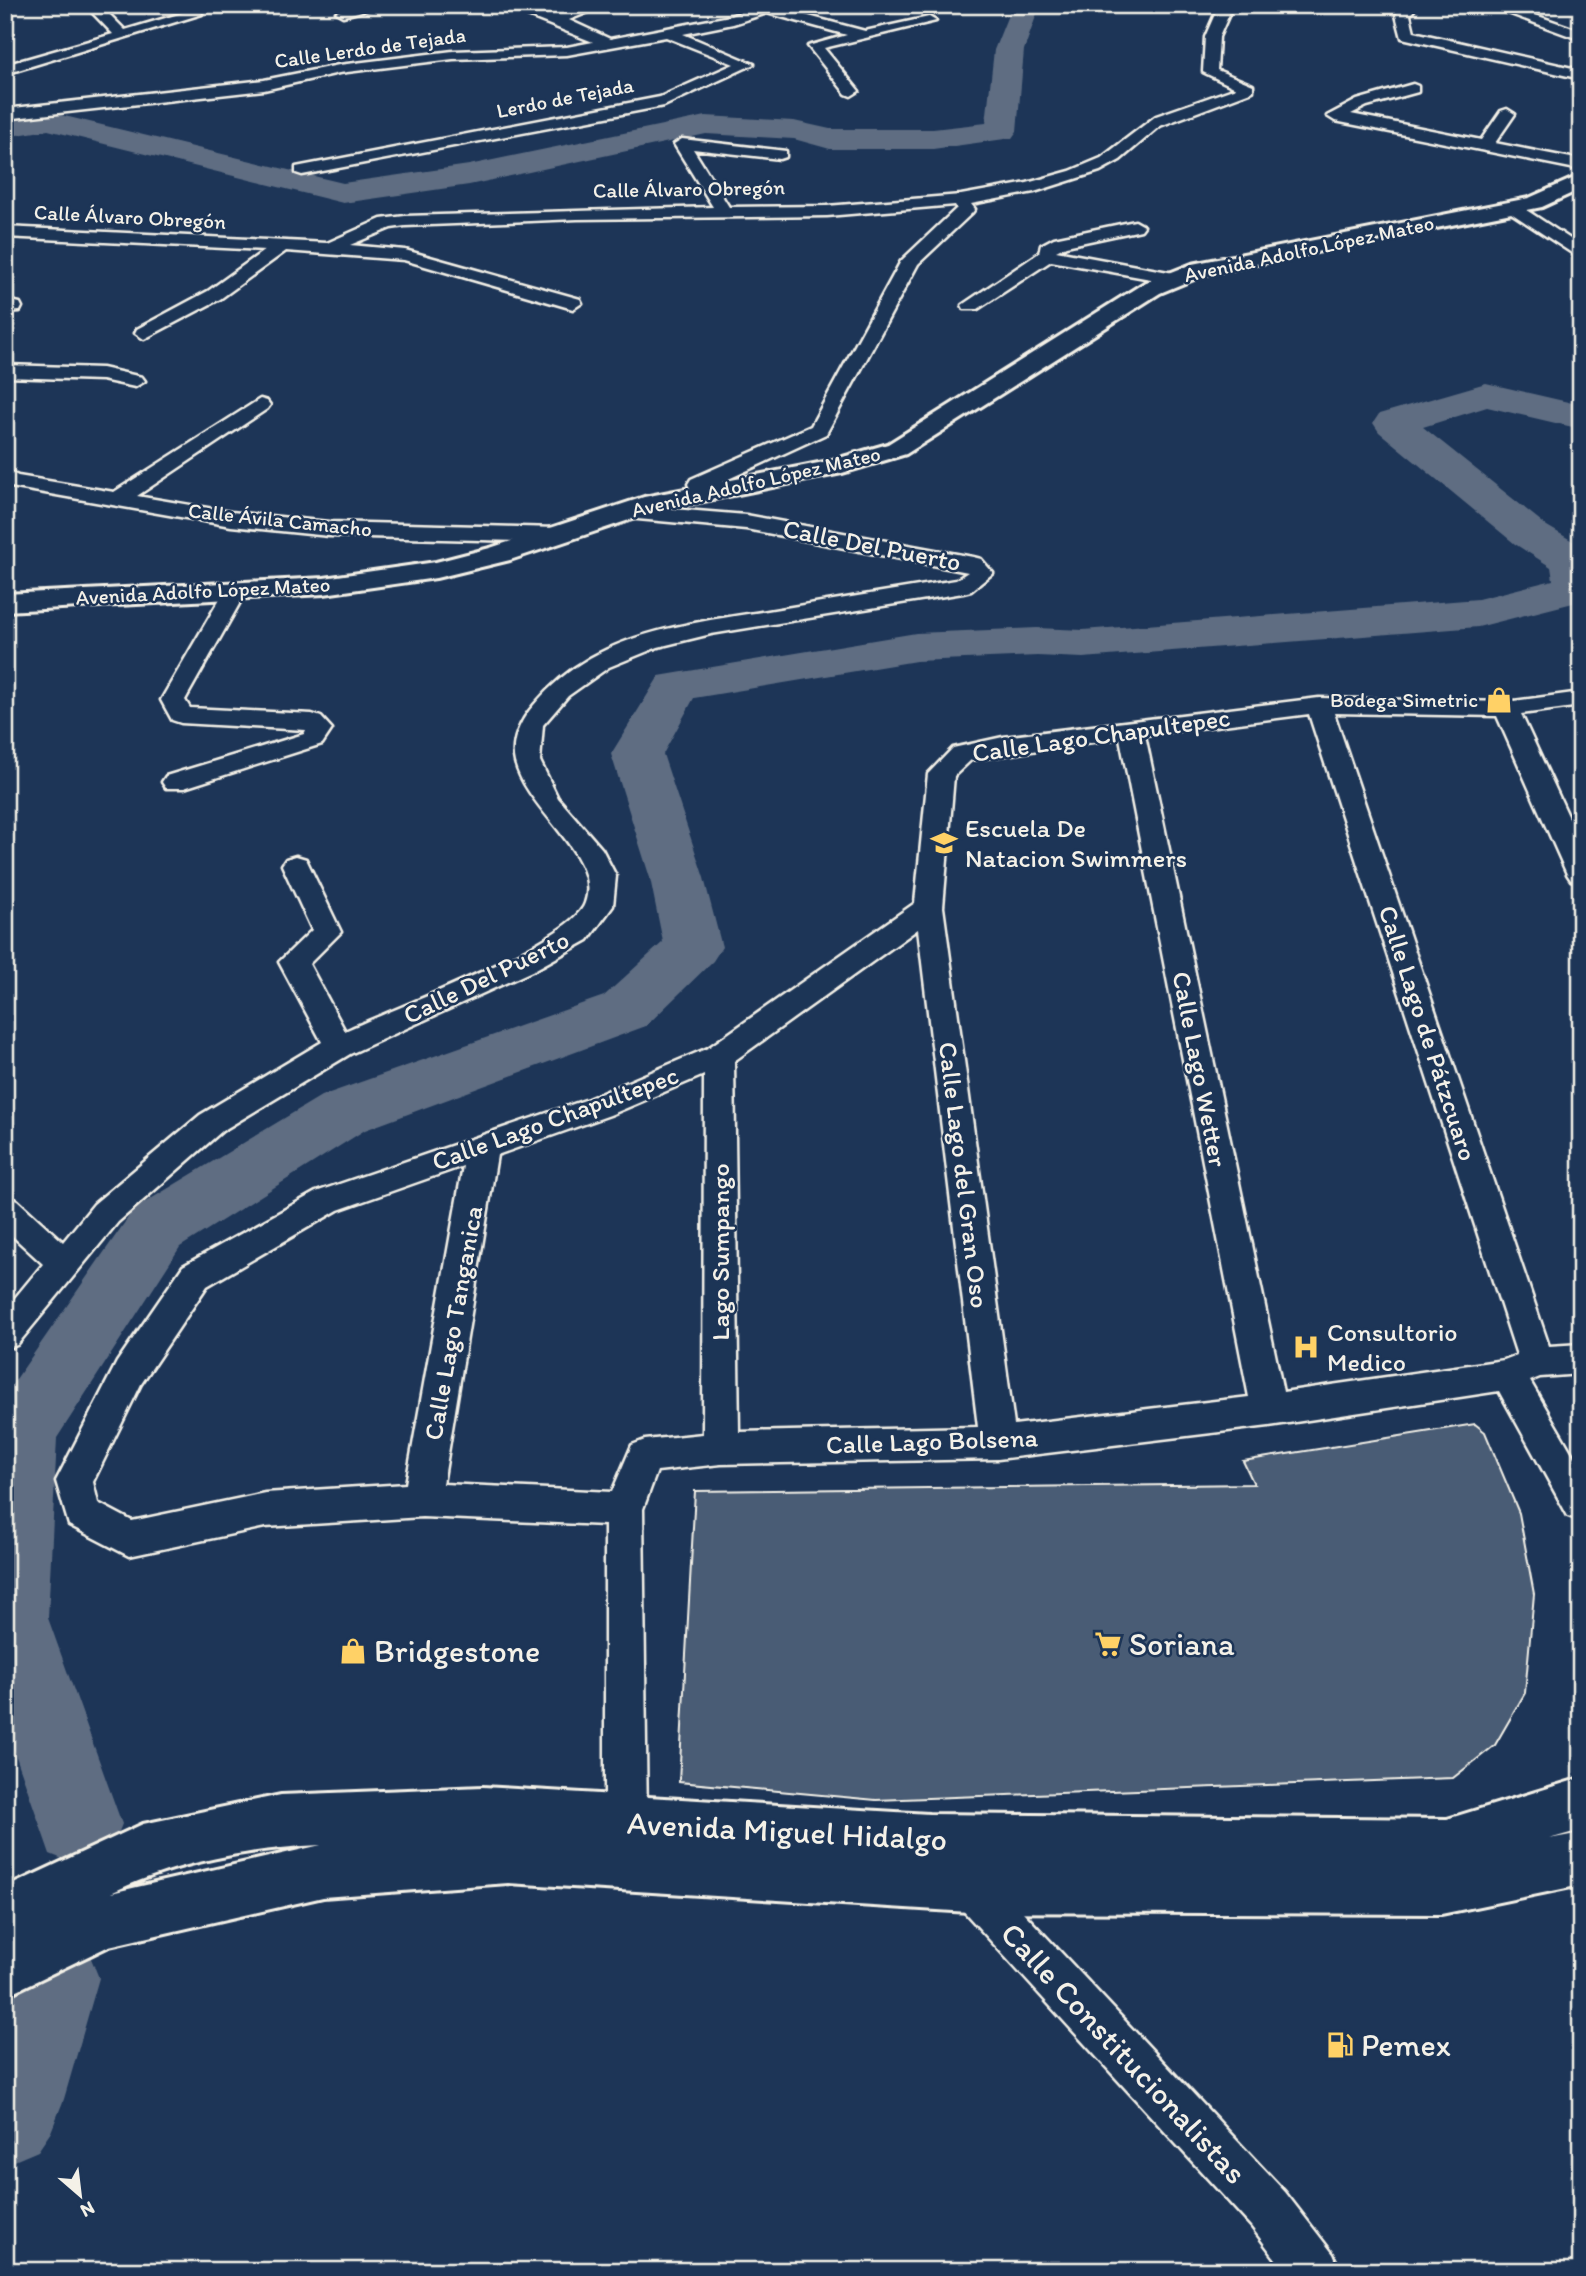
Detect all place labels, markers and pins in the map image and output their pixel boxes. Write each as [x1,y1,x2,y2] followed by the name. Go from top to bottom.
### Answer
[1484,685,1514,715] shop icon: Bodega Simetric
[1330,687,1478,712] place label: Bodega Simetric
[965,812,1187,874] place label: Escuela De Natacion Swimmers
[929,828,959,858] school or university icon: Escuela De Natacion Swimmers
[1327,1316,1458,1378] place label: Consultorio Medico
[1291,1332,1321,1362] hospital icon: Consultorio Medico
[1129,1625,1235,1663] place label: Soriana
[1093,1629,1123,1659] supermarket icon: Soriana
[374,1632,540,1670] place label: Bridgestone
[338,1636,368,1666] shop icon: Bridgestone
[1361,2026,1451,2064] place label: Pemex
[1325,2030,1355,2060] fuel station icon: Pemex

